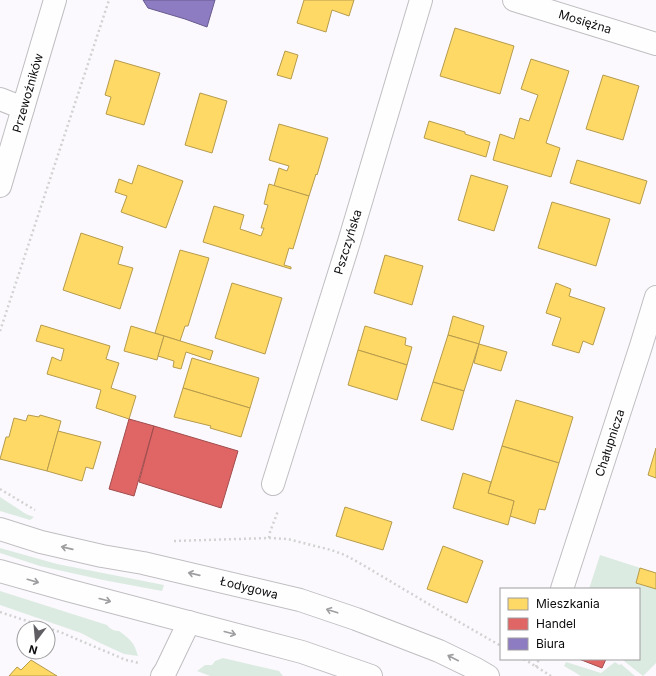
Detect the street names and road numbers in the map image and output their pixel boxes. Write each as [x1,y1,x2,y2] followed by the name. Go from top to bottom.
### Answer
[557,6,613,37] street label: Mosiężna
[9,51,46,134] street label: Przewoźników
[331,208,365,276] street label: Pszczyńska
[592,407,627,478] street label: Chałupnicza
[219,573,280,602] street label: Łodygowa

